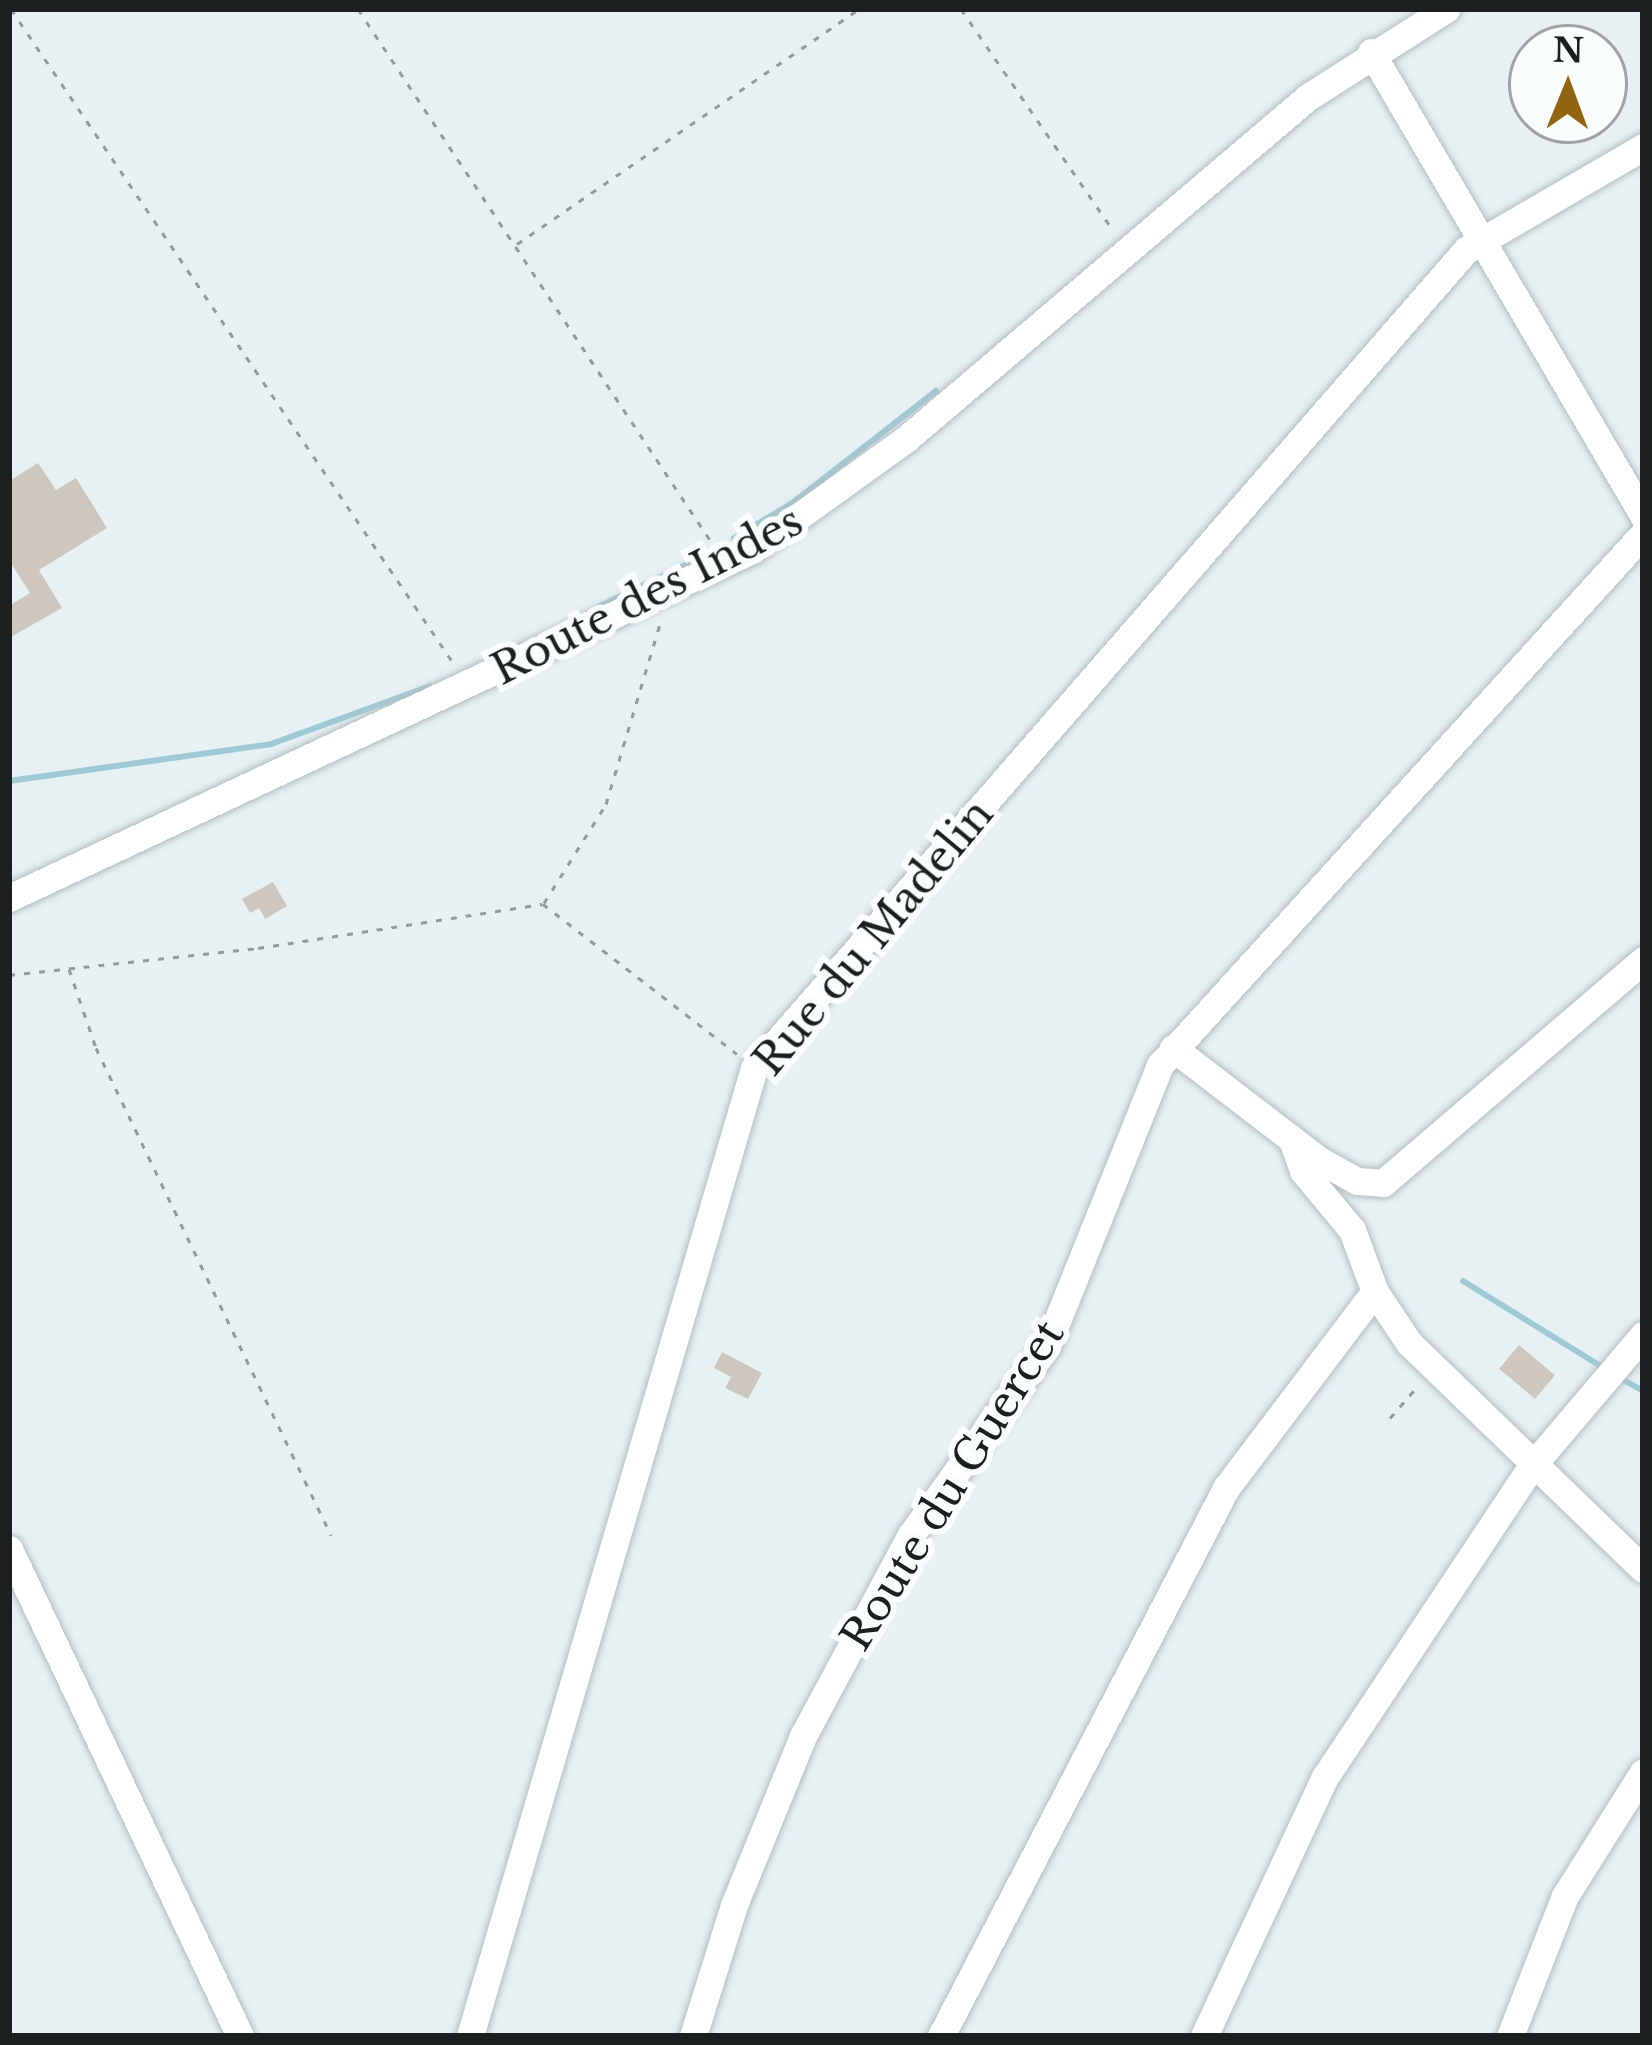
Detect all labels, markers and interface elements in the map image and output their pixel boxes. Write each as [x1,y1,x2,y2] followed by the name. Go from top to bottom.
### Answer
[1508,24,1628,144] north arrow
[1553,30,1584,71] text: N
[483,495,811,695] street label: Route des Indes
[743,789,1003,1085] street label: Rue du Madelin
[830,1311,1074,1659] street label: Route du Guercet

